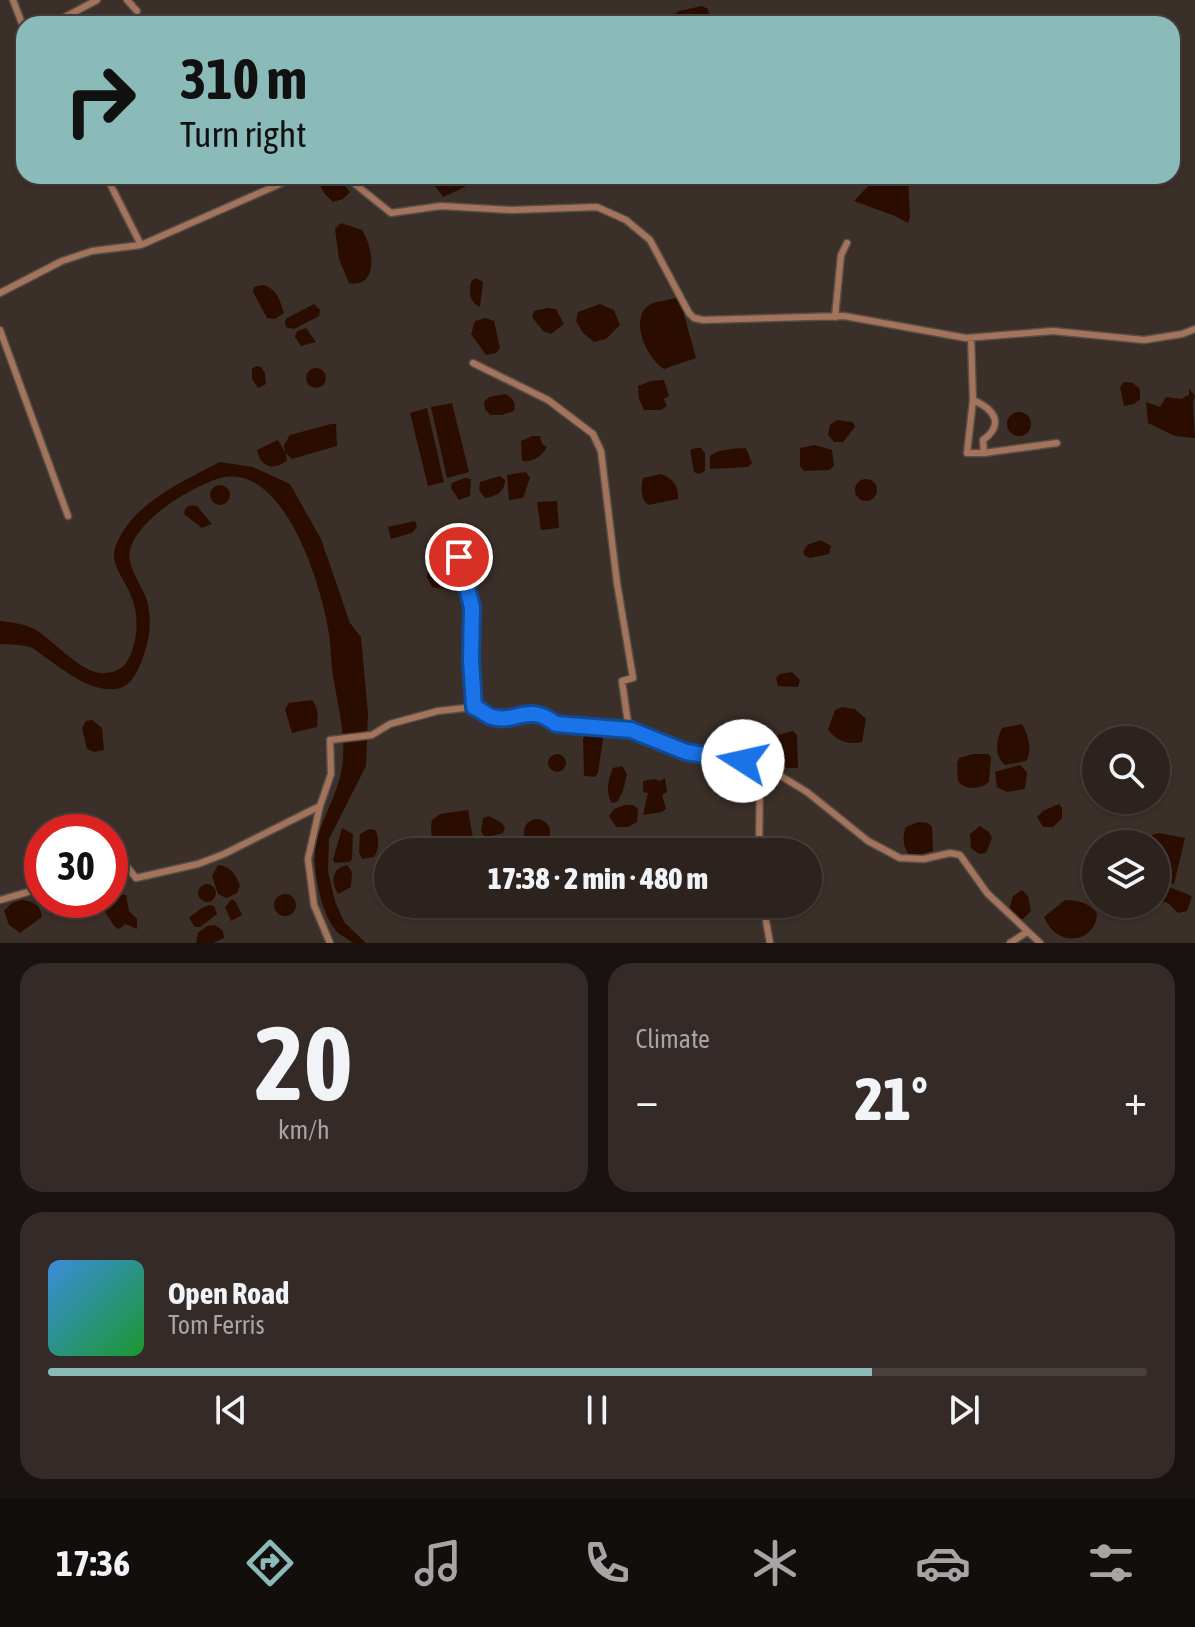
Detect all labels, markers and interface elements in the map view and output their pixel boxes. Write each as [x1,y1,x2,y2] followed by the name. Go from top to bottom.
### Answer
[180,47,307,111] text: 310 m
[48,48,152,152] icon: right
[180,113,307,155] text: Turn right
[425,523,493,591] pin
[437,535,481,579] icon: arrive
[701,719,785,803] position arrow
[1082,726,1170,918] map controls
[1082,726,1170,814] button: search
[24,814,128,918] speed limit sign: 30
[1082,830,1170,918] button: layers
[488,861,708,895] text: 17:38 · 2 min · 480 m
[255,1003,353,1122] text: 20
[636,1024,710,1054] text: Climate
[855,1064,928,1133] text: 21°
[636,1074,658,1124] text: −
[1124,1074,1147,1124] text: +
[278,1115,330,1145] text: km/h
[168,1276,289,1310] text: Open Road
[168,1310,265,1340] text: Tom Ferris
[209,1388,253,1432] icon: previous
[575,1388,619,1432] icon: pause
[942,1388,986,1432] icon: next
[242,1535,298,1591] icon: directions
[410,1535,466,1591] icon: music
[579,1535,635,1591] icon: phone
[747,1535,803,1591] icon: climate
[915,1535,971,1591] icon: car
[1083,1535,1139,1591] icon: filters
[56,1542,130,1584] text: 17:36

